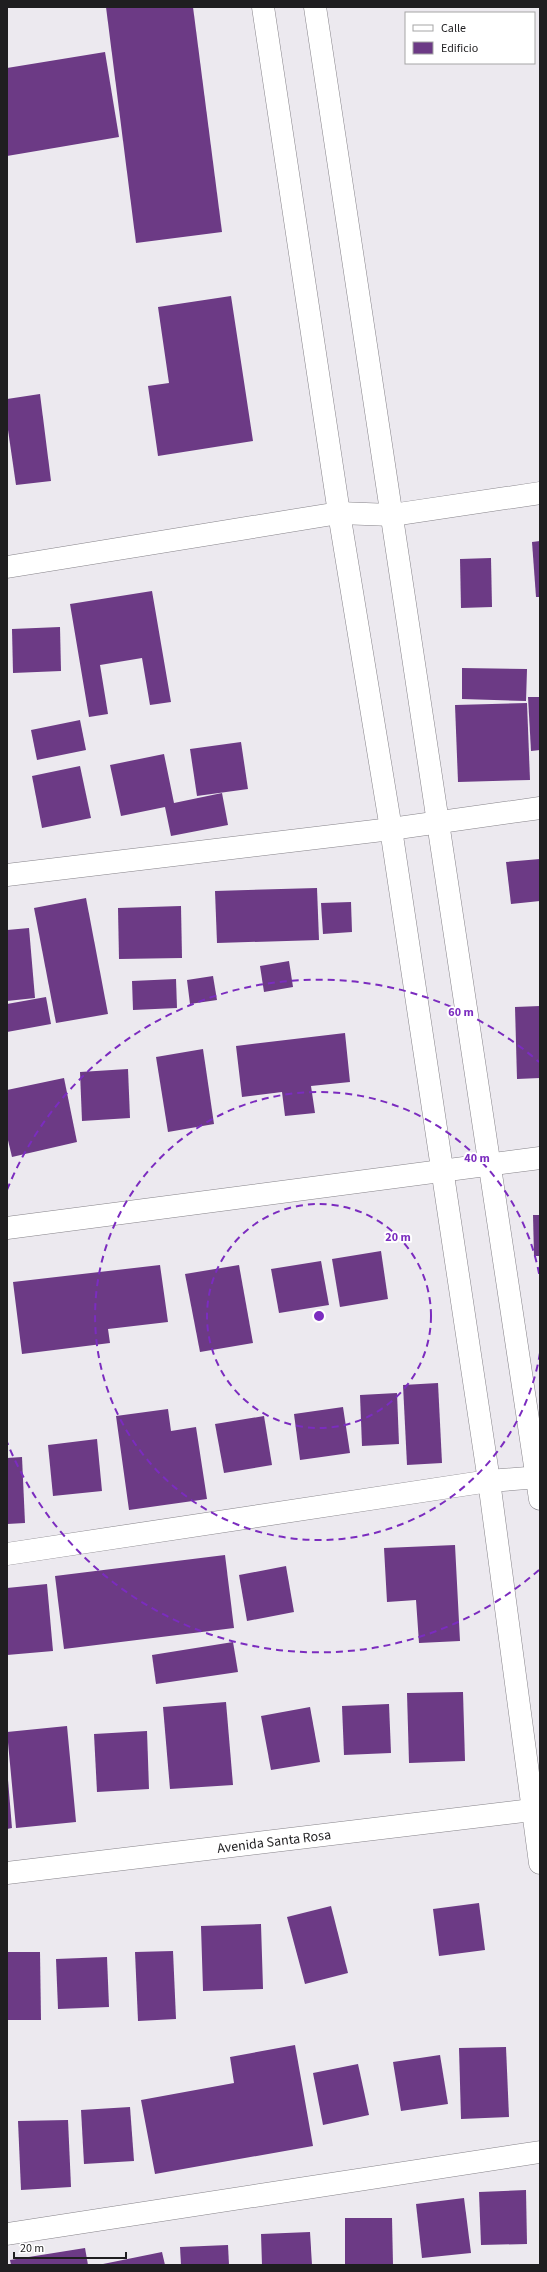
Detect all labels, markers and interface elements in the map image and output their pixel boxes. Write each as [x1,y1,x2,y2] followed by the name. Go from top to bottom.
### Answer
[405,12,535,64] legend
[441,20,466,37] text: Calle
[441,40,478,57] text: Edificio
[448,1004,474,1021] text: 60 m
[464,1150,490,1167] text: 40 m
[385,1229,411,1246] text: 20 m
[312,1309,326,1323] centre of rings
[216,1825,332,1859] street label: Avenida Santa Rosa
[14,2234,126,2260] scale bar
[20,2240,44,2257] text: 20 m

